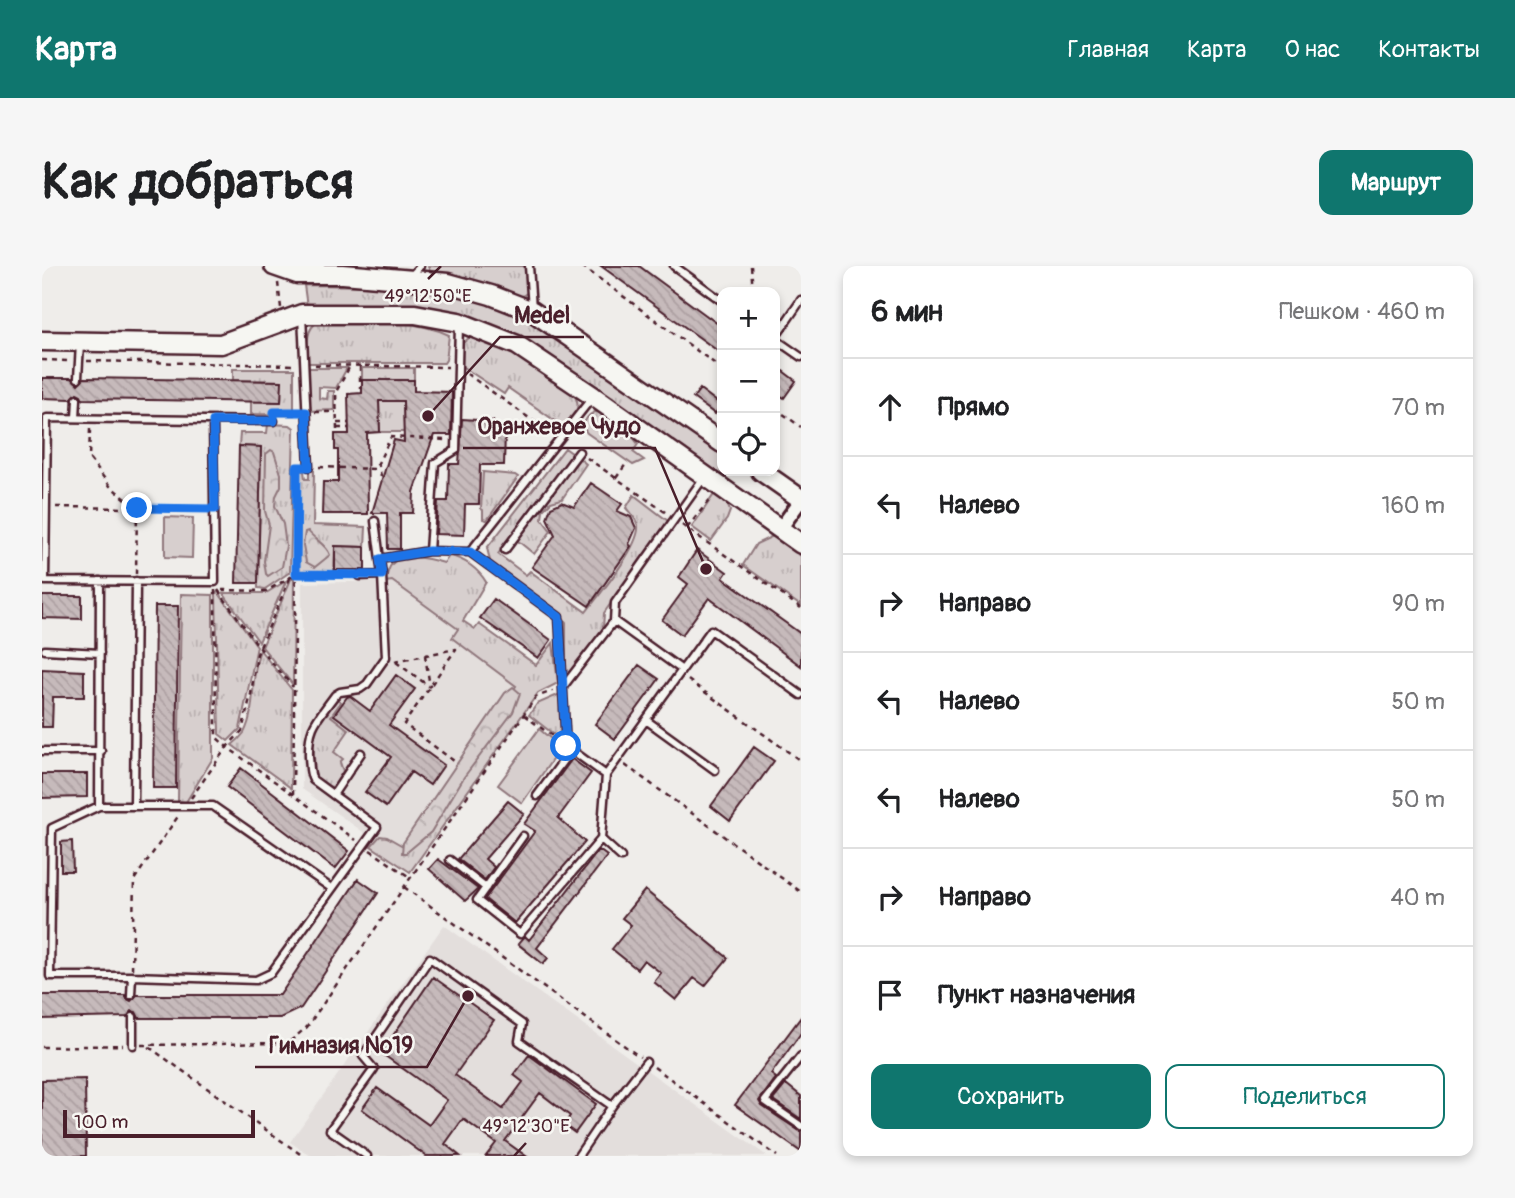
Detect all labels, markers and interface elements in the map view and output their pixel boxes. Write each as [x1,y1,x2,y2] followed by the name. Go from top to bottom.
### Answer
[35,29,117,70] text: Карта
[1068,35,1149,64] text: Главная
[1187,35,1247,64] text: Карта
[1285,35,1340,64] text: О нас
[1378,35,1480,64] text: Контакты
[1319,150,1473,215] button: Маршрут
[42,152,354,213] text: Как добраться
[385,285,471,308] text: 49°12'50"E
[717,287,780,476] map controls
[717,287,780,350] button: +
[500,293,584,337] callout: Medel
[871,293,943,330] text: 6 мин
[1279,297,1445,326] text: Пешком · 460 m
[514,301,570,330] text: Medel
[717,350,780,413] button: −
[871,388,909,426] icon: ahead
[938,391,1009,423] text: Прямо
[1392,393,1445,422] text: 70 m
[463,404,655,448] callout: Оранжевое Чудо
[477,412,641,441] text: Оранжевое Чудо
[717,413,780,476] button: locate
[871,486,909,524] icon: left
[938,489,1020,521] text: Налево
[1381,491,1445,520] text: 160 m
[121,492,152,523] route end
[871,584,909,622] icon: right
[938,587,1031,619] text: Направо
[1392,589,1445,618] text: 90 m
[871,682,909,720] icon: left
[938,685,1020,717] text: Налево
[1391,687,1445,716] text: 50 m
[550,730,581,761] route start
[871,780,909,818] icon: left
[938,783,1020,815] text: Налево
[1391,785,1445,814] text: 50 m
[871,878,909,916] icon: right
[938,881,1031,913] text: Направо
[1391,883,1445,912] text: 40 m
[871,976,909,1014] icon: arrive
[938,979,1135,1011] text: Пункт назначения
[255,1023,427,1067] callout: Гимназия №19
[269,1031,413,1060] text: Гимназия №19
[871,1064,1151,1129] button: Сохранить
[1165,1064,1445,1129] button: Поделиться
[63,1107,256,1139] scale bar
[74,1110,128,1134] text: 100 m
[482,1115,570,1138] text: 49°12'30"E

